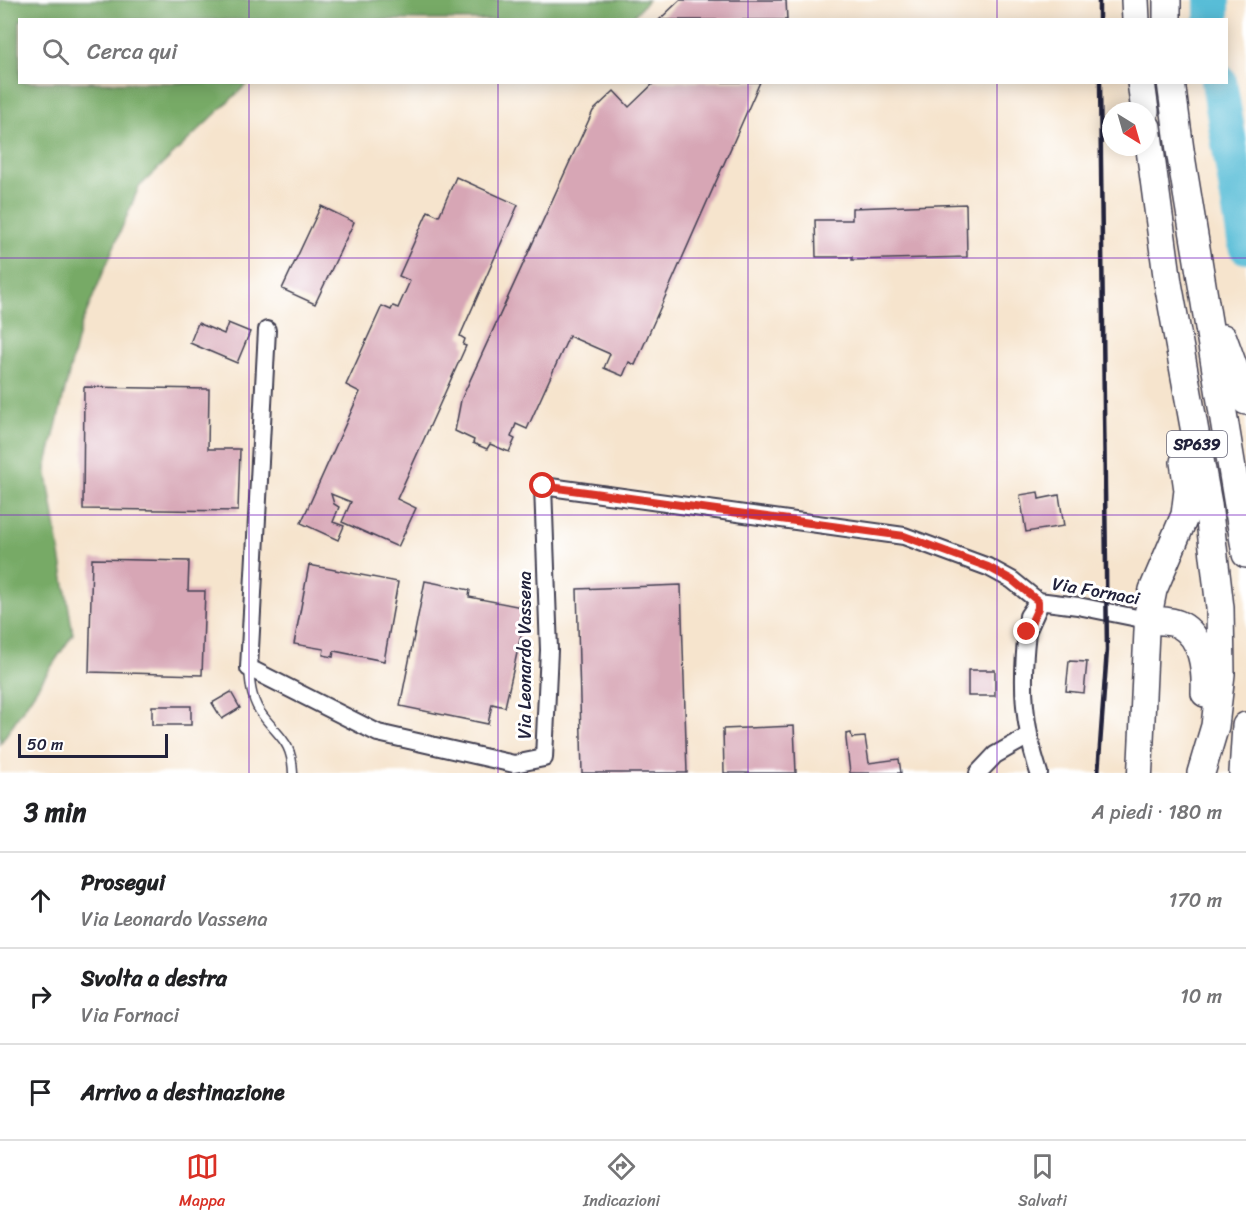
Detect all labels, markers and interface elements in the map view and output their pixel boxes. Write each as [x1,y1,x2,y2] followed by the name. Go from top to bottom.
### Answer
[18,18,1228,84] search box
[87,32,177,71] text: Cerca qui
[39,35,72,68] icon: search
[1102,102,1156,156] north arrow
[1167,431,1227,457] road number: SP639
[529,472,555,498] route start
[1050,568,1143,615] street label: Via Fornaci
[509,571,541,739] street label: Via Leonardo Vassena
[1013,618,1039,644] route end
[27,730,63,759] text: 50 m
[18,731,168,758] scale bar
[24,789,86,835] text: 3 min
[1092,795,1222,830] text: A piedi · 180 m
[81,863,165,902] text: Prosegui
[1169,883,1222,918] text: 170 m
[24,884,57,917] icon: ahead
[81,902,267,937] text: Via Leonardo Vassena
[81,959,227,998] text: Svolta a destra
[1180,979,1222,1014] text: 10 m
[24,980,57,1013] icon: right
[81,998,179,1033] text: Via Fornaci
[81,1073,285,1112] text: Arrivo a destinazione
[24,1076,57,1109] icon: arrive
[179,1150,225,1215] tab: Mappa
[583,1150,660,1215] tab: Indicazioni
[1018,1150,1067,1215] tab: Salvati

